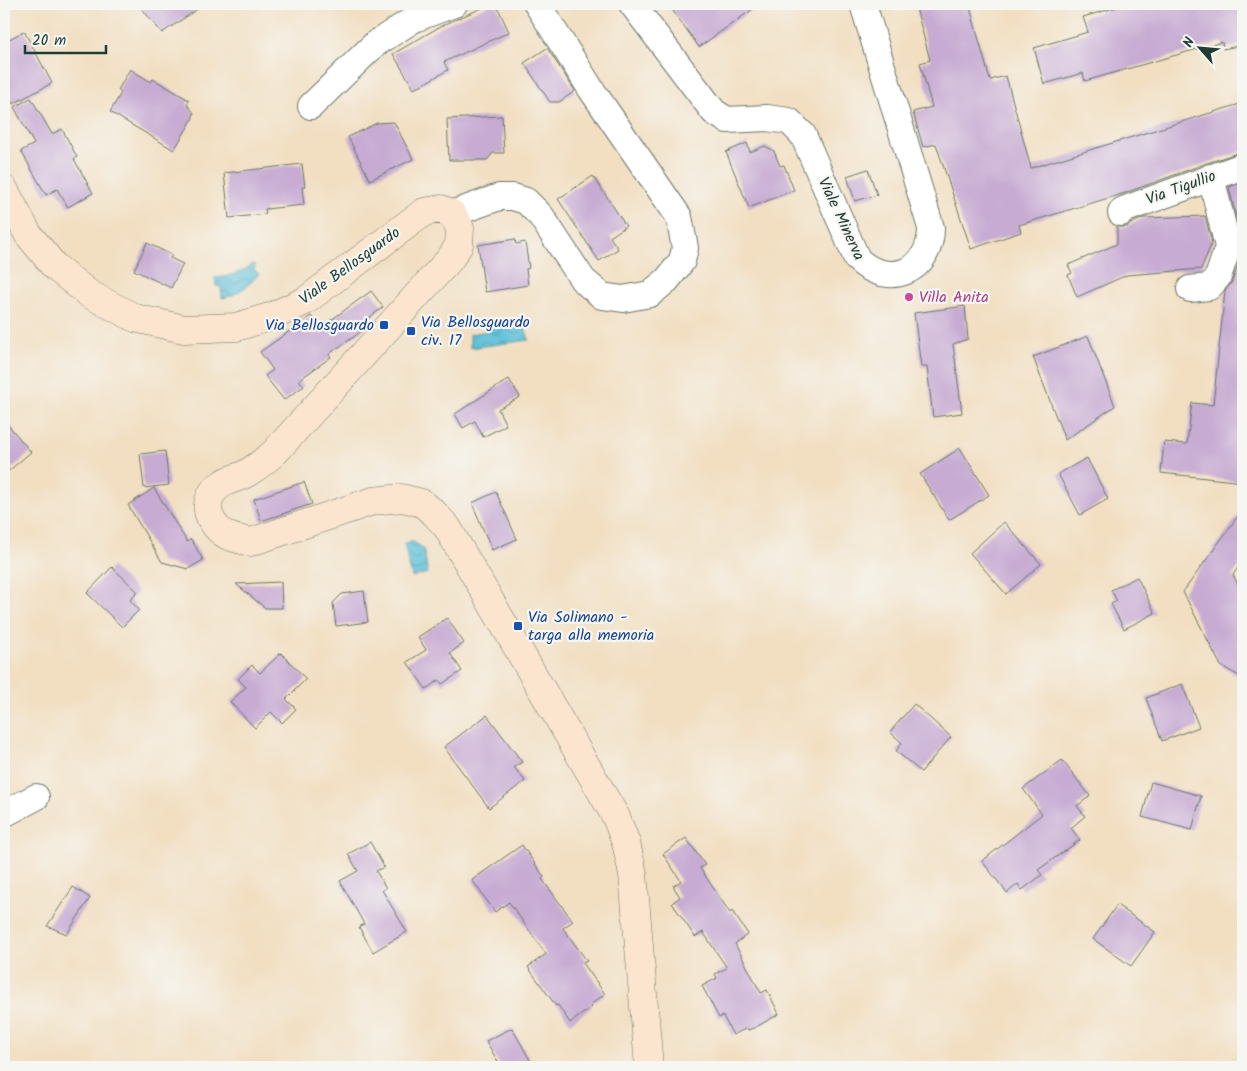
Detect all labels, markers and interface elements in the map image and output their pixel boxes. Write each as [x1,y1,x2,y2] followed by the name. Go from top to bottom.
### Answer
[25,22,106,54] scale bar
[1174,22,1224,72] north arrow
[32,29,66,53] text: 20 m
[1177,33,1201,51] text: N
[1143,164,1219,212] street label: Via Tigullio
[811,173,871,265] street label: Viale Minerva
[294,221,406,311] street label: Viale Bellosguardo
[919,285,989,310] place label: Villa Anita
[903,291,915,303] marker: Villa Anita
[421,310,530,353] place label: Via Bellosguardo civ. 17
[265,313,374,338] place label: Via Bellosguardo
[378,319,390,331] marker: Via Bellosguardo
[405,325,417,337] marker: Via Bellosguardo civ. 17
[528,605,654,648] place label: Via Solimano - targa alla memoria
[512,620,524,632] marker: Via Solimano - targa alla memoria

